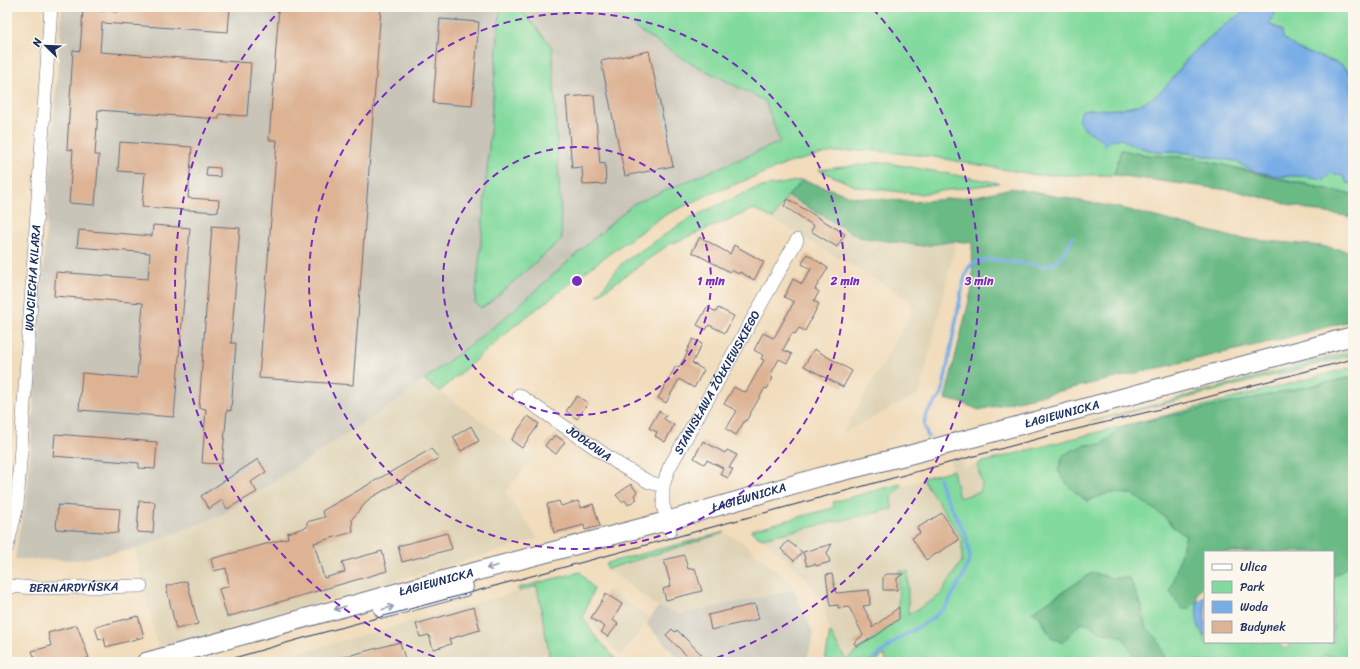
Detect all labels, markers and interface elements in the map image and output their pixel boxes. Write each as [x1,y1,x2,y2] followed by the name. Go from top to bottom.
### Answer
[26,26,66,66] north arrow
[27,35,48,50] text: N
[18,224,47,332] street label: WOJCIECHA KILARA
[697,270,725,292] text: 1 min
[829,270,860,292] text: 2 min
[964,270,994,292] text: 3 min
[570,274,584,288] centre of rings
[668,306,767,459] street label: STANISŁAWA ŻÓŁKIEWSKIEGO
[1022,393,1102,434] street label: ŁAGIEWNICKA
[561,419,616,467] street label: JODŁOWA
[709,476,789,519] street label: ŁAGIEWNICKA
[1204,551,1334,643] legend
[1240,556,1268,578] text: Ulica
[396,562,476,603] street label: ŁAGIEWNICKA
[486,564,499,571] one-way arrow
[29,575,119,599] street label: BERNARDYŃSKA
[1240,576,1265,598] text: Park
[1240,596,1269,618] text: Woda
[381,604,394,611] one-way arrow
[333,605,346,613] one-way arrow
[1240,616,1286,638] text: Budynek

